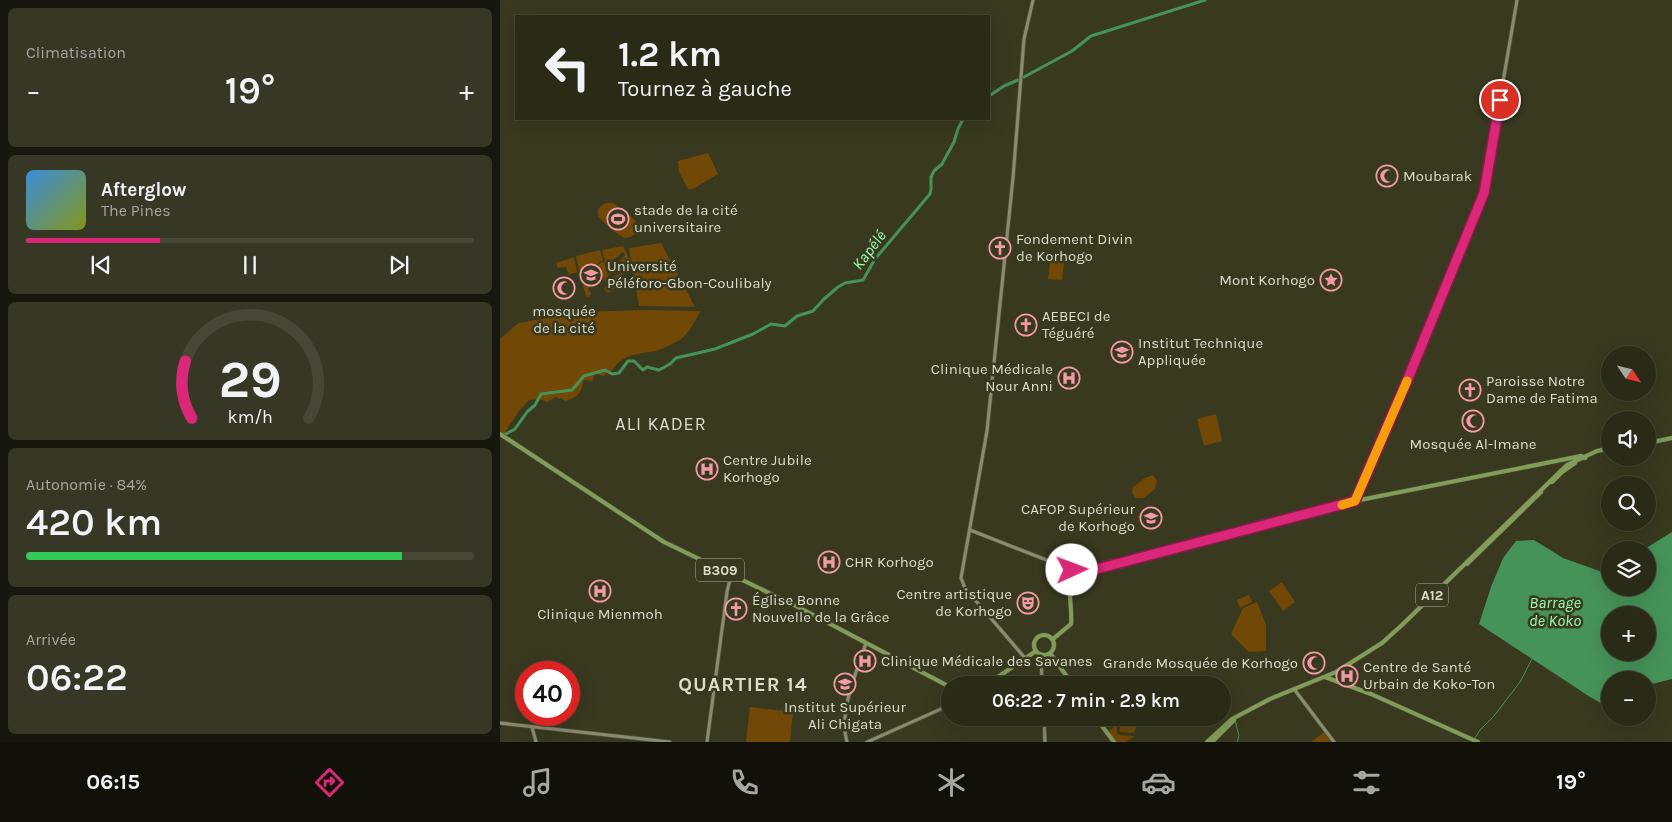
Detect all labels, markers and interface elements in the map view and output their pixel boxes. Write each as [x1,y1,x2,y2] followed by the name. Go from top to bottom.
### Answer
[618,34,722,75] text: 1.2 km
[535,35,600,100] icon: left
[26,43,126,62] text: Climatisation
[225,68,275,113] text: 19°
[26,74,41,107] text: −
[459,74,474,107] text: +
[618,76,792,102] text: Tournez à gauche
[1479,79,1521,121] pin
[1486,86,1514,114] icon: arrive
[1375,164,1399,188] mosque icon: Moubarak
[1403,167,1472,185] place label: Moubarak
[101,179,187,201] text: Afterglow
[101,201,171,220] text: The Pines
[634,201,738,236] place label: stade de la cité universitaire
[606,207,630,231] sports icon: stade de la cité universitaire
[848,226,890,273] water label: Kapélé
[1016,230,1133,265] place label: Fondement Divin de Korhogo
[988,236,1012,260] church icon: Fondement Divin de Korhogo
[87,251,115,279] icon: previous
[236,251,264,279] icon: pause
[385,251,413,279] icon: next
[607,257,772,292] place label: Université Péléforo-Gbon-Coulibaly
[579,263,603,287] school or university icon: Université Péléforo-Gbon-Coulibaly
[1319,268,1343,292] place icon: Mont Korhogo
[1219,271,1315,289] place label: Mont Korhogo
[552,276,576,300] mosque icon: mosquée de la cité
[532,302,596,337] place label: mosquée de la cité
[1042,307,1110,342] place label: AEBECI de Téguéré
[1014,313,1038,337] church icon: AEBECI de Téguéré
[1138,334,1263,369] place label: Institut Technique Appliquée
[1110,340,1134,364] school or university icon: Institut Technique Appliquée
[1601,346,1656,401] north arrow
[1601,346,1656,726] map controls
[218,349,282,410] text: 29
[931,360,1053,395] place label: Clinique Médicale Nour Anni
[1057,366,1081,390] hospital icon: Clinique Médicale Nour Anni
[1486,372,1598,407] place label: Paroisse Notre Dame de Fatima
[1458,378,1482,402] church icon: Paroisse Notre Dame de Fatima
[227,407,273,428] text: km/h
[1461,409,1485,433] mosque icon: Mosquée Al-Imane
[1601,411,1656,466] button: sound
[615,413,707,435] district label: ALI KADER
[1410,435,1536,453] place label: Mosquée Al-Imane
[723,451,812,486] place label: Centre Jubile Korhogo
[695,457,719,481] hospital icon: Centre Jubile Korhogo
[26,475,147,494] text: Autonomie · 84%
[1601,476,1656,531] button: search
[26,500,162,545] text: 420 km
[1021,500,1136,535] place label: CAFOP Supérieur de Korhogo
[1139,506,1163,530] school or university icon: CAFOP Supérieur de Korhogo
[1601,541,1656,596] button: layers
[1045,543,1097,595] position arrow
[817,550,841,574] hospital icon: CHR Korhogo
[845,553,934,571] place label: CHR Korhogo
[696,558,744,582] road number: B309
[588,579,612,603] hospital icon: Clinique Mienmoh
[1416,584,1448,606] road number: A12
[896,585,1012,620] place label: Centre artistique de Korhogo
[752,591,889,626] place label: Église Bonne Nouvelle de la Grâce
[1016,591,1040,615] theatre icon: Centre artistique de Korhogo
[1529,593,1581,630] water label: Barrage de Koko
[724,597,748,621] church icon: Église Bonne Nouvelle de la Grâce
[537,605,663,623] place label: Clinique Mienmoh
[1601,606,1656,661] button: +
[26,630,76,649] text: Arrivée
[853,649,877,673] hospital icon: Clinique Médicale des Savanes
[1302,651,1326,675] mosque icon: Grande Mosquée de Korhogo
[881,652,1093,670] place label: Clinique Médicale des Savanes
[1103,654,1298,672] place label: Grande Mosquée de Korhogo
[26,655,128,700] text: 06:22
[1363,658,1495,693] place label: Centre de Santé Urbain de Koko-Ton
[515,661,580,726] speed limit sign: 40
[1335,664,1359,688] hospital icon: Centre de Santé Urbain de Koko-Ton
[1601,671,1656,726] button: −
[833,672,857,696] school or university icon: Institut Supérieur Ali Chigata
[678,673,808,696] district label: QUARTIER 14
[992,690,1180,712] text: 06:22 · 7 min · 2.9 km
[784,698,907,733] place label: Institut Supérieur Ali Chigata
[312,765,347,800] icon: directions
[520,765,555,800] icon: music
[727,765,762,800] icon: phone
[934,765,969,800] icon: climate
[1141,765,1176,800] icon: car
[1349,765,1384,800] icon: filters
[86,769,140,795] text: 06:15
[1556,769,1586,795] text: 19°

